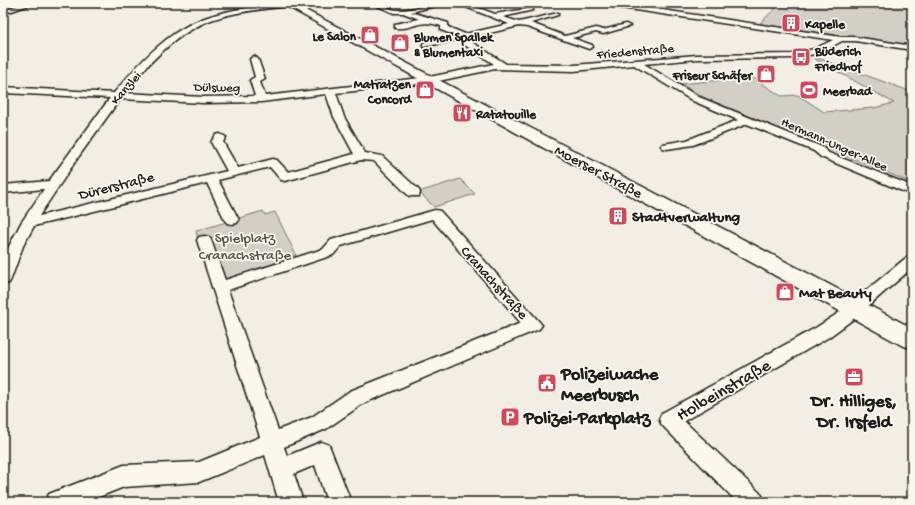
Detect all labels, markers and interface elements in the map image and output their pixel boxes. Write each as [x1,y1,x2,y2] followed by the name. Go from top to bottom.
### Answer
[780,12,802,34] building icon: Kapelle
[804,18,846,34] place label: Kapelle
[359,24,381,46] shop icon: Le Salon
[312,30,357,45] place label: Le Salon
[413,31,495,61] place label: Blumen Spallek & Blumentaxi
[389,32,411,54] shop icon: Blumen Spallek & Blumentaxi
[595,42,675,63] street label: Friedenstraße
[814,45,863,75] place label: Büderich Friedhof
[790,46,812,68] bus stop icon: Büderich Friedhof
[755,63,777,85] shop icon: Friseur Schäfer
[672,68,753,84] place label: Friseur Schäfer
[109,69,145,108] street label: Kanzlei
[354,78,412,108] place label: Matratzen Concord
[414,79,436,101] shop icon: Matratzen Concord
[798,79,820,101] sports icon: Meerbad
[193,81,240,96] street label: Dülsweg
[823,85,873,100] place label: Meerbad
[451,102,473,124] restaurant icon: Ratatouille
[475,108,537,123] place label: Ratatouille
[778,115,890,176] street label: Hermann-Unger-Allee
[551,142,645,204] street label: Moerser Straße
[76,169,156,205] street label: Dürerstraße
[607,205,629,227] building icon: Stadtverwaltung
[632,209,741,227] place label: Stadtverwaltung
[199,230,292,265] park label: Spielplatz Cranachstraße
[456,243,531,324] street label: Cranachstraße
[774,281,796,303] shop icon: Mat Beauty
[799,285,872,303] place label: Mat Beauty
[673,355,776,427] street label: Holbeinstraße
[560,365,659,407] place label: Polizeiwache Meerbusch
[843,366,865,388] office icon: Dr. Hilliges, Dr. Irsfeld
[536,372,558,394] public building icon: Polizeiwache Meerbusch
[809,392,897,434] place label: Dr. Hilliges, Dr. Irsfeld
[499,406,521,428] parking icon: Polizei-Parkplatz
[523,409,651,430] place label: Polizei-Parkplatz

